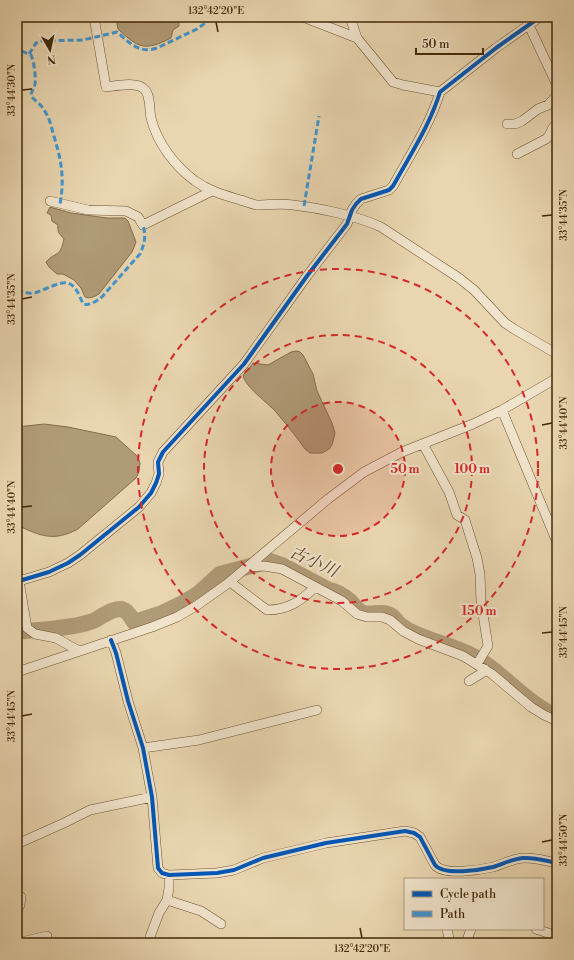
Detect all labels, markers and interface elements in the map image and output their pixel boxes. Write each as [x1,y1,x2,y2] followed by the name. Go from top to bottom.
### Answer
[188,5,244,17] text: 132°42'20"E
[30,30,70,70] north arrow
[416,30,483,56] scale bar
[422,37,450,52] text: 50 m
[46,51,57,67] text: N
[6,63,18,116] text: 33°44'30"N
[558,189,570,241] text: 33°44'35"N
[6,273,18,325] text: 33°44'35"N
[558,396,570,449] text: 33°44'40"N
[331,462,345,476] centre of rings
[390,462,420,477] text: 50 m
[454,462,490,477] text: 100 m
[6,480,18,533] text: 33°44'40"N
[286,541,343,583] water label: 古小川
[462,604,496,619] text: 150 m
[558,606,570,658] text: 33°44'45"N
[6,690,18,742] text: 33°44'45"N
[558,813,570,866] text: 33°44'50"N
[404,878,544,930] legend
[440,887,496,902] text: Cycle path
[440,907,465,922] text: Path
[334,943,390,955] text: 132°42'20"E

